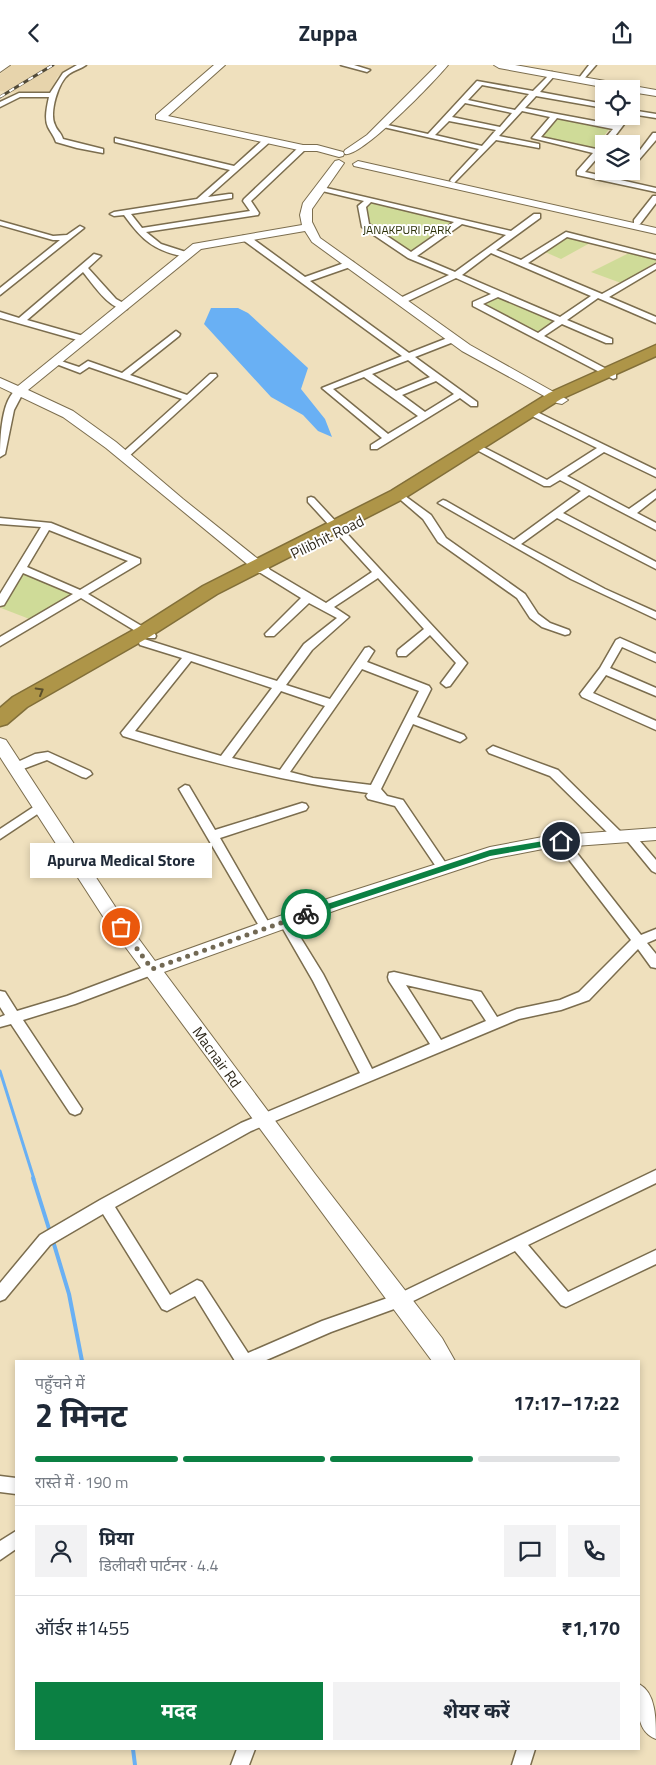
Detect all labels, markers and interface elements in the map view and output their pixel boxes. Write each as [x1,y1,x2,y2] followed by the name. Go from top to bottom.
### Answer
[299,16,357,50] text: Zuppa
[20,19,48,47] icon: back
[608,19,636,47] icon: share
[595,80,640,180] map controls
[595,80,640,125] button: locate
[595,135,640,180] button: layers
[363,220,451,239] park label: JANAKPURI PARK
[286,509,368,565] street label: Pilibhit Road
[35,687,44,697] one-way arrow
[540,820,582,862] pin
[547,827,575,855] icon: home
[30,842,212,877] callout: Apurva Medical Store
[47,848,195,872] text: Apurva Medical Store
[281,889,331,939] courier
[292,900,320,928] icon: bike
[100,906,142,948] pin
[107,913,135,941] icon: bag
[187,1022,247,1092] street label: Macnair Rd
[35,1371,85,1395] text: पहुँचने में
[513,1388,620,1417] text: 17:17–17:22
[35,1391,127,1439] text: 2 मिनट
[35,1470,128,1494] text: रास्ते में · 190 m
[99,1523,134,1552] text: प्रिया
[35,1525,87,1577] button: person
[504,1525,556,1577] button: chat
[568,1525,620,1577] button: phone
[99,1553,218,1577] text: डिलीवरी पार्टनर · 4.4
[35,1613,130,1642] text: ऑर्डर #1455
[562,1613,620,1642] text: ₹1,170
[35,1682,323,1740] button: मदद
[333,1682,620,1740] button: शेयर करें

